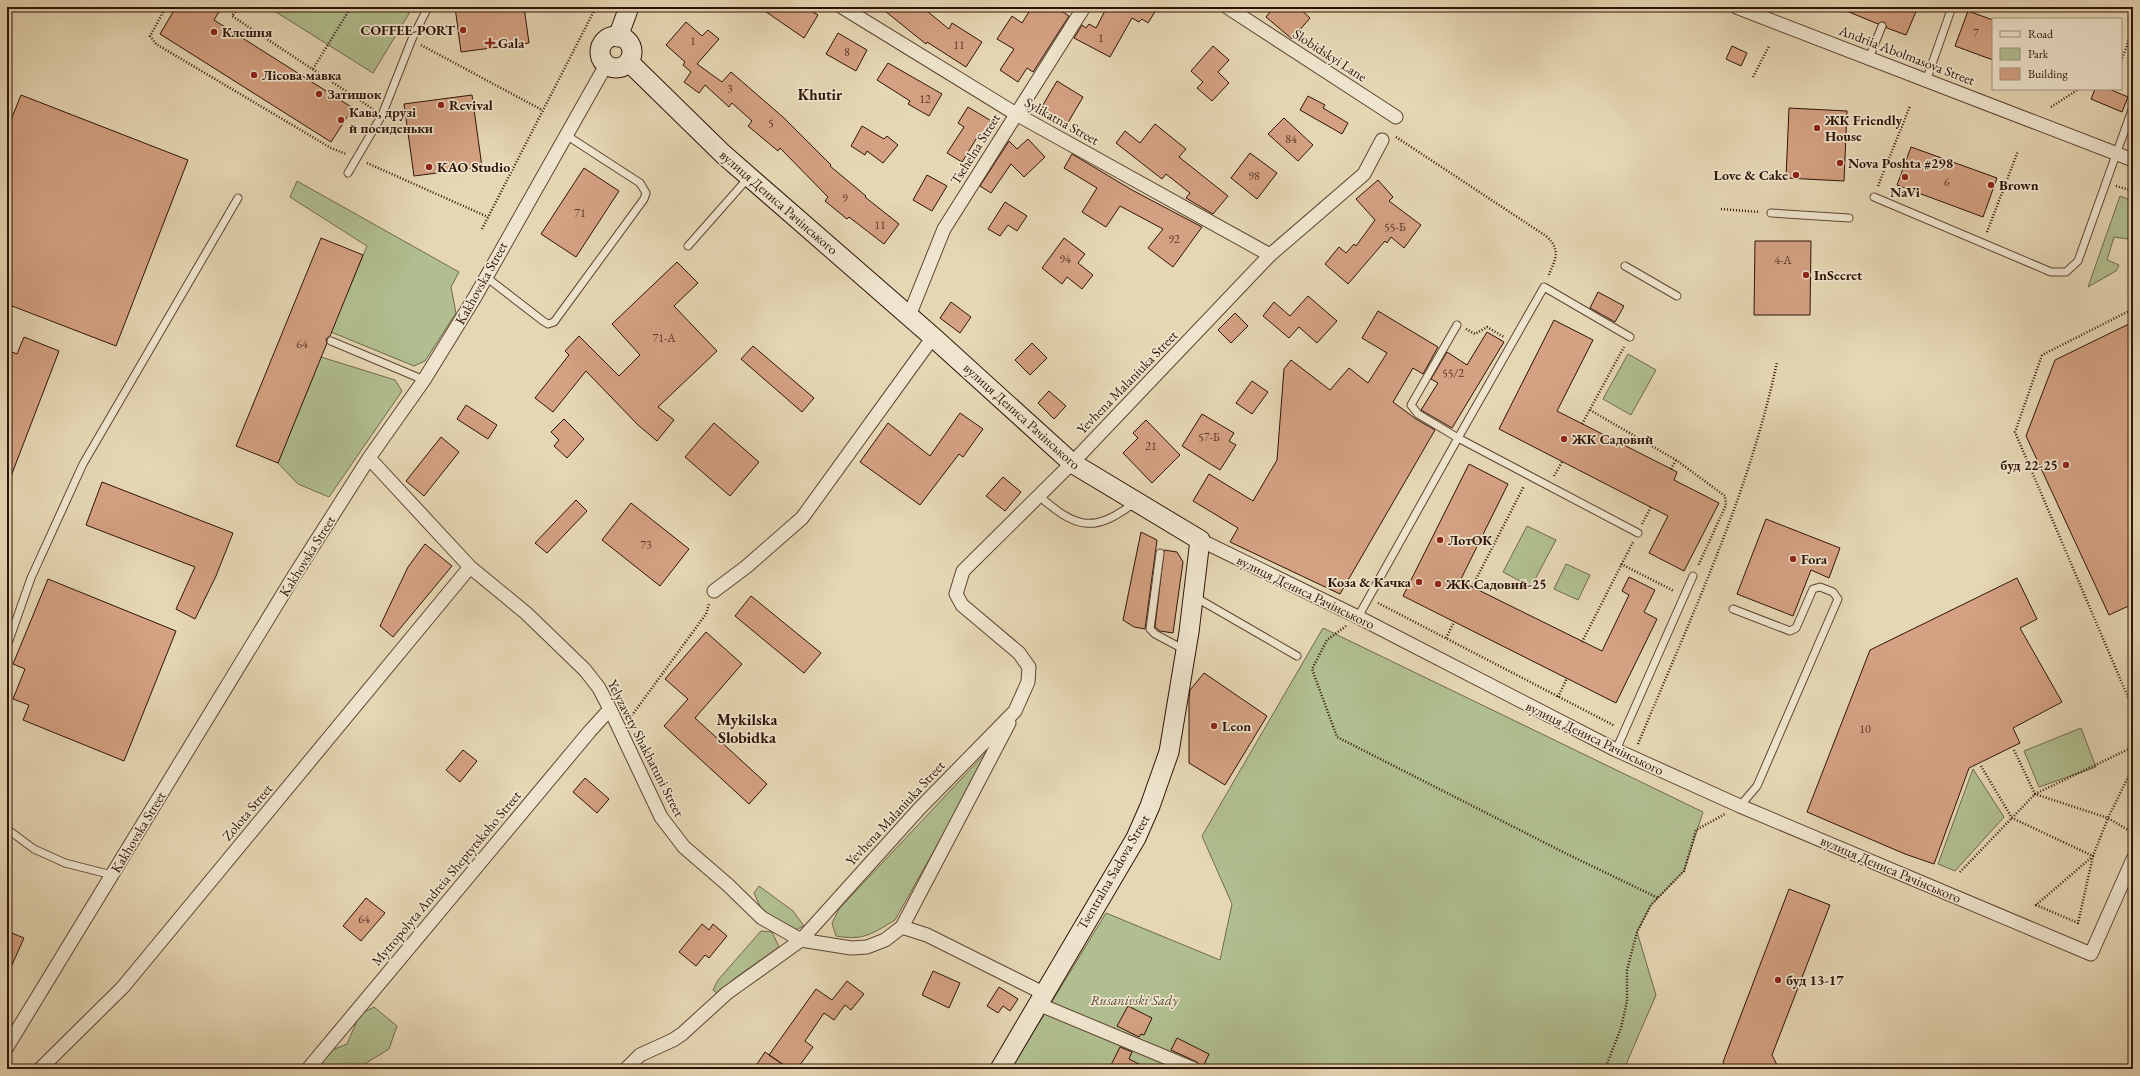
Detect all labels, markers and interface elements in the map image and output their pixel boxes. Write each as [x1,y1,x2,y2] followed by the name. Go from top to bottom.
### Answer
[1992,18,2122,90] legend
[1836,20,1978,89] street label: Andriia Abolmasova Street
[361,21,455,39] place label: COFFEE-PORT
[222,23,273,41] place label: Клешня
[1290,24,1371,86] street label: Slobidskyi Lane
[458,25,468,35] marker: COFFEE-PORT
[1973,25,1979,41] house number: 7
[2028,26,2054,42] text: Road
[209,27,219,37] marker: Клешня
[1098,30,1104,46] house number: 1
[690,33,696,49] house number: 1
[498,34,525,52] place label: Gala
[953,37,965,53] house number: 11
[485,38,495,48] marker: Gala
[844,44,850,60] house number: 8
[2028,46,2049,62] text: Park
[262,66,342,84] place label: Лісова мавка
[2028,66,2069,82] text: Building
[249,70,259,80] marker: Лісова мавка
[727,81,733,97] house number: 3
[327,85,382,103] place label: Затишок
[798,85,843,104] district label: Khutir
[314,89,324,99] marker: Затишок
[919,91,931,107] house number: 12
[1022,93,1103,149] street label: Sylikatna Street
[449,96,493,114] place label: Revival
[436,100,446,110] marker: Revival
[349,103,433,137] place label: Кава, друзі й посиденьки
[946,110,1004,188] street label: Tsehelna Street
[1824,111,1903,145] place label: ЖК Friendly House
[336,115,346,125] marker: Кава, друзі й посиденьки
[768,115,774,131] house number: 5
[1812,123,1822,133] marker: ЖК Friendly House
[1285,131,1297,147] house number: 84
[716,146,842,258] street label: вулиця Дениса Рачінського
[1848,154,1953,172] place label: Nova Poshta #298
[437,158,510,176] place label: KAO Studio
[1835,158,1845,168] marker: Nova Poshta #298
[424,162,434,172] marker: KAO Studio
[1713,166,1788,184] place label: Love & Cake
[1248,168,1260,184] house number: 98
[1791,170,1801,180] marker: Love & Cake
[1900,172,1910,182] marker: NaVi
[1944,174,1950,190] house number: 6
[1999,176,2039,194] place label: Brown
[1986,180,1996,190] marker: Brown
[1890,183,1920,201] place label: NaVi
[842,190,848,206] house number: 9
[574,205,586,221] house number: 71
[874,217,886,233] house number: 11
[1384,219,1406,235] house number: 55-Б
[1168,231,1180,247] house number: 92
[451,238,511,328] street label: Kakhovska Street
[1059,251,1071,267] house number: 94
[1774,252,1792,268] house number: 4-А
[1814,266,1863,284] place label: InSecret
[1801,270,1811,280] marker: InSecret
[1073,326,1182,438] street label: Yevhena Malaniuka Street
[652,330,676,346] house number: 71-А
[296,336,308,352] house number: 64
[960,359,1084,473] street label: вулиця Дениса Рачінського
[1442,365,1464,381] house number: 55/2
[1198,429,1220,445] house number: 57-Б
[1571,430,1653,448] place label: ЖК Садовий
[1559,434,1569,444] marker: ЖК Садовий
[1145,438,1157,454] house number: 21
[2000,456,2058,474] place label: буд 22-25
[2061,460,2071,470] marker: буд 22-25
[275,512,339,600] street label: Kakhovska Street
[1448,531,1493,549] place label: ЛотОК
[1435,535,1445,545] marker: ЛотОК
[640,537,652,553] house number: 73
[1801,550,1828,568] place label: Fora
[1234,551,1378,633] street label: вулиця Дениса Рачінського
[1788,554,1798,564] marker: Fora
[1327,573,1412,591] place label: Коза & Качка
[1445,575,1547,593] place label: ЖК Садовий-25
[1414,577,1424,587] marker: Коза & Качка
[1433,579,1443,589] marker: ЖК Садовий-25
[604,676,689,820] street label: Yelyzavety Shakhatuni Street
[1523,697,1667,779] street label: вулиця Дениса Рачінського
[717,709,778,748] district label: Mykilska Slobidka
[1222,717,1251,735] place label: Leon
[1209,721,1219,731] marker: Leon
[1859,721,1871,737] house number: 10
[842,756,949,869] street label: Yevhena Malaniuka Street
[218,779,276,844] street label: Zolota Street
[367,786,525,969] street label: Mytropolyta Andreia Sheptytskoho Street
[107,787,170,876] street label: Kakhovska Street
[1073,811,1154,933] street label: Tsentralna Sadova Street
[1818,831,1964,907] street label: вулиця Дениса Рачінського
[358,911,370,927] house number: 64
[1786,971,1844,989] place label: буд 13-17
[1773,975,1783,985] marker: буд 13-17
[1090,991,1178,1009] park label: Rusanivski Sady

